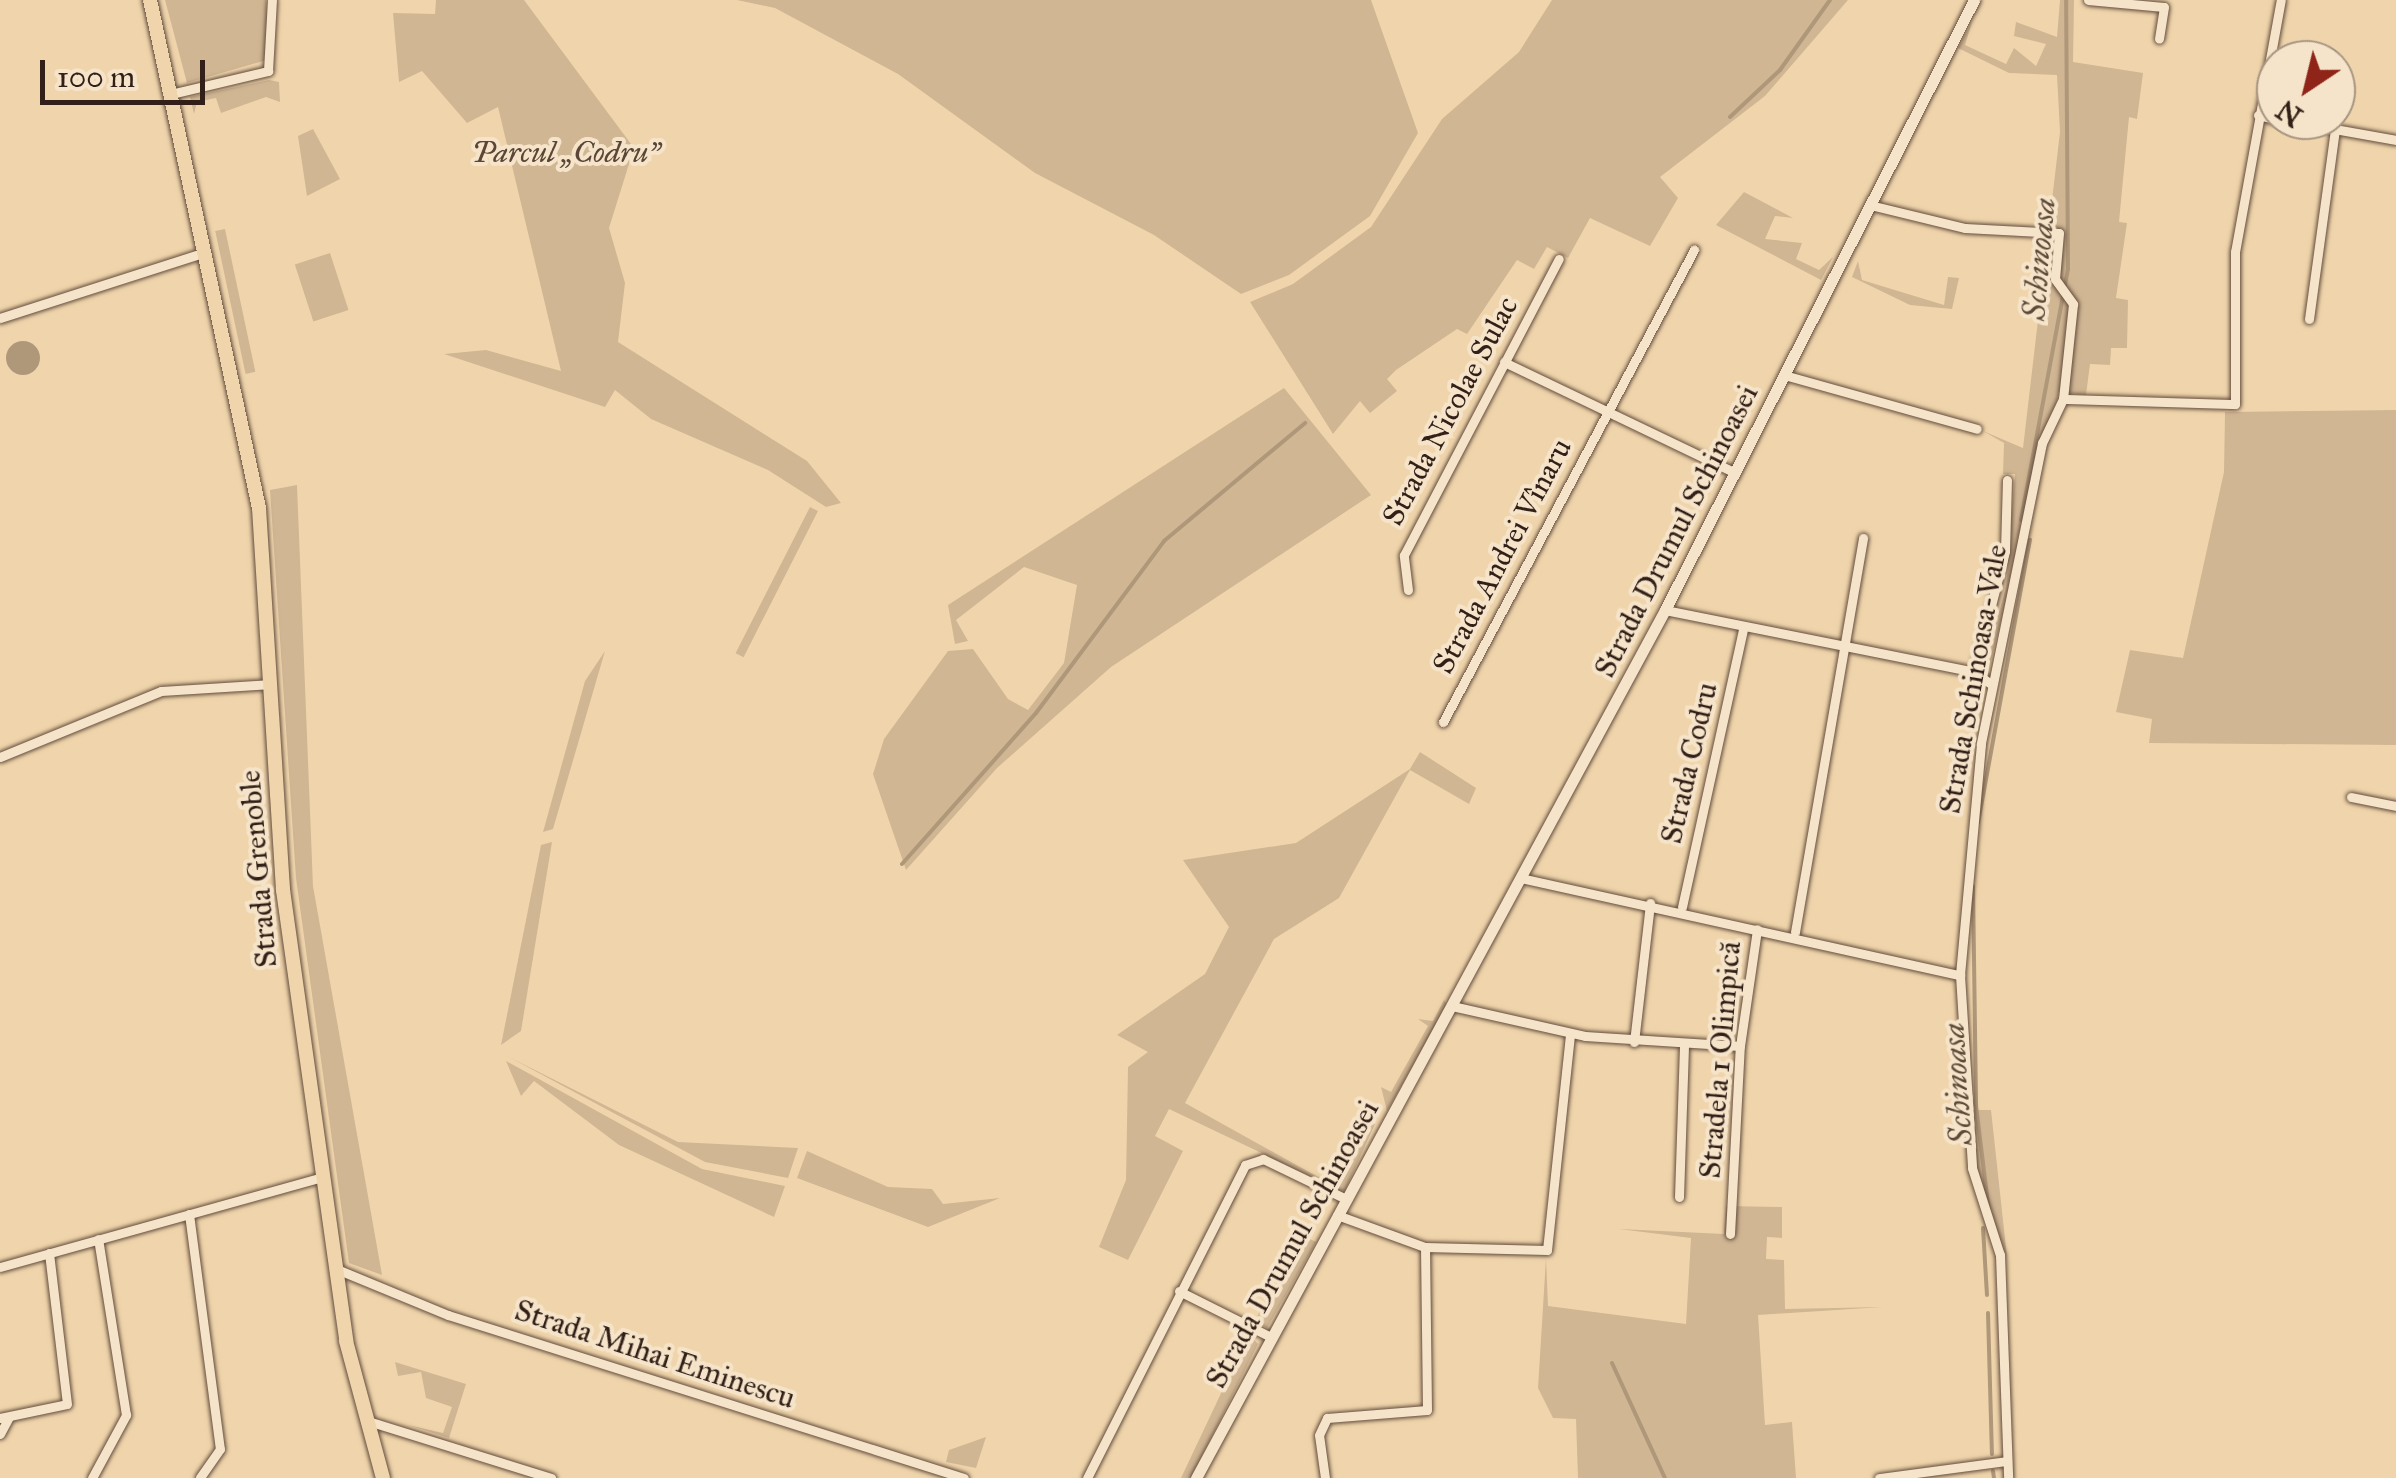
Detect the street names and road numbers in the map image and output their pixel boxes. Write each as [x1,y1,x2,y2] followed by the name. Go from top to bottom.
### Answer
[1375,291,1525,531] street label: Strada Nicolae Sulac
[1587,379,1765,683] street label: Strada Drumul Schinoasei
[1425,432,1579,680] street label: Strada Andrei Vînaru
[1932,542,2014,816] street label: Strada Schinoasa-Vale
[1653,679,1725,847] street label: Strada Codru
[231,769,285,969] street label: Strada Grenoble
[1692,940,1748,1180] street label: Stradela 1 Olimpică
[1198,1094,1386,1394] street label: Strada Drumul Schinoasei
[510,1292,800,1416] street label: Strada Mihai Eminescu

